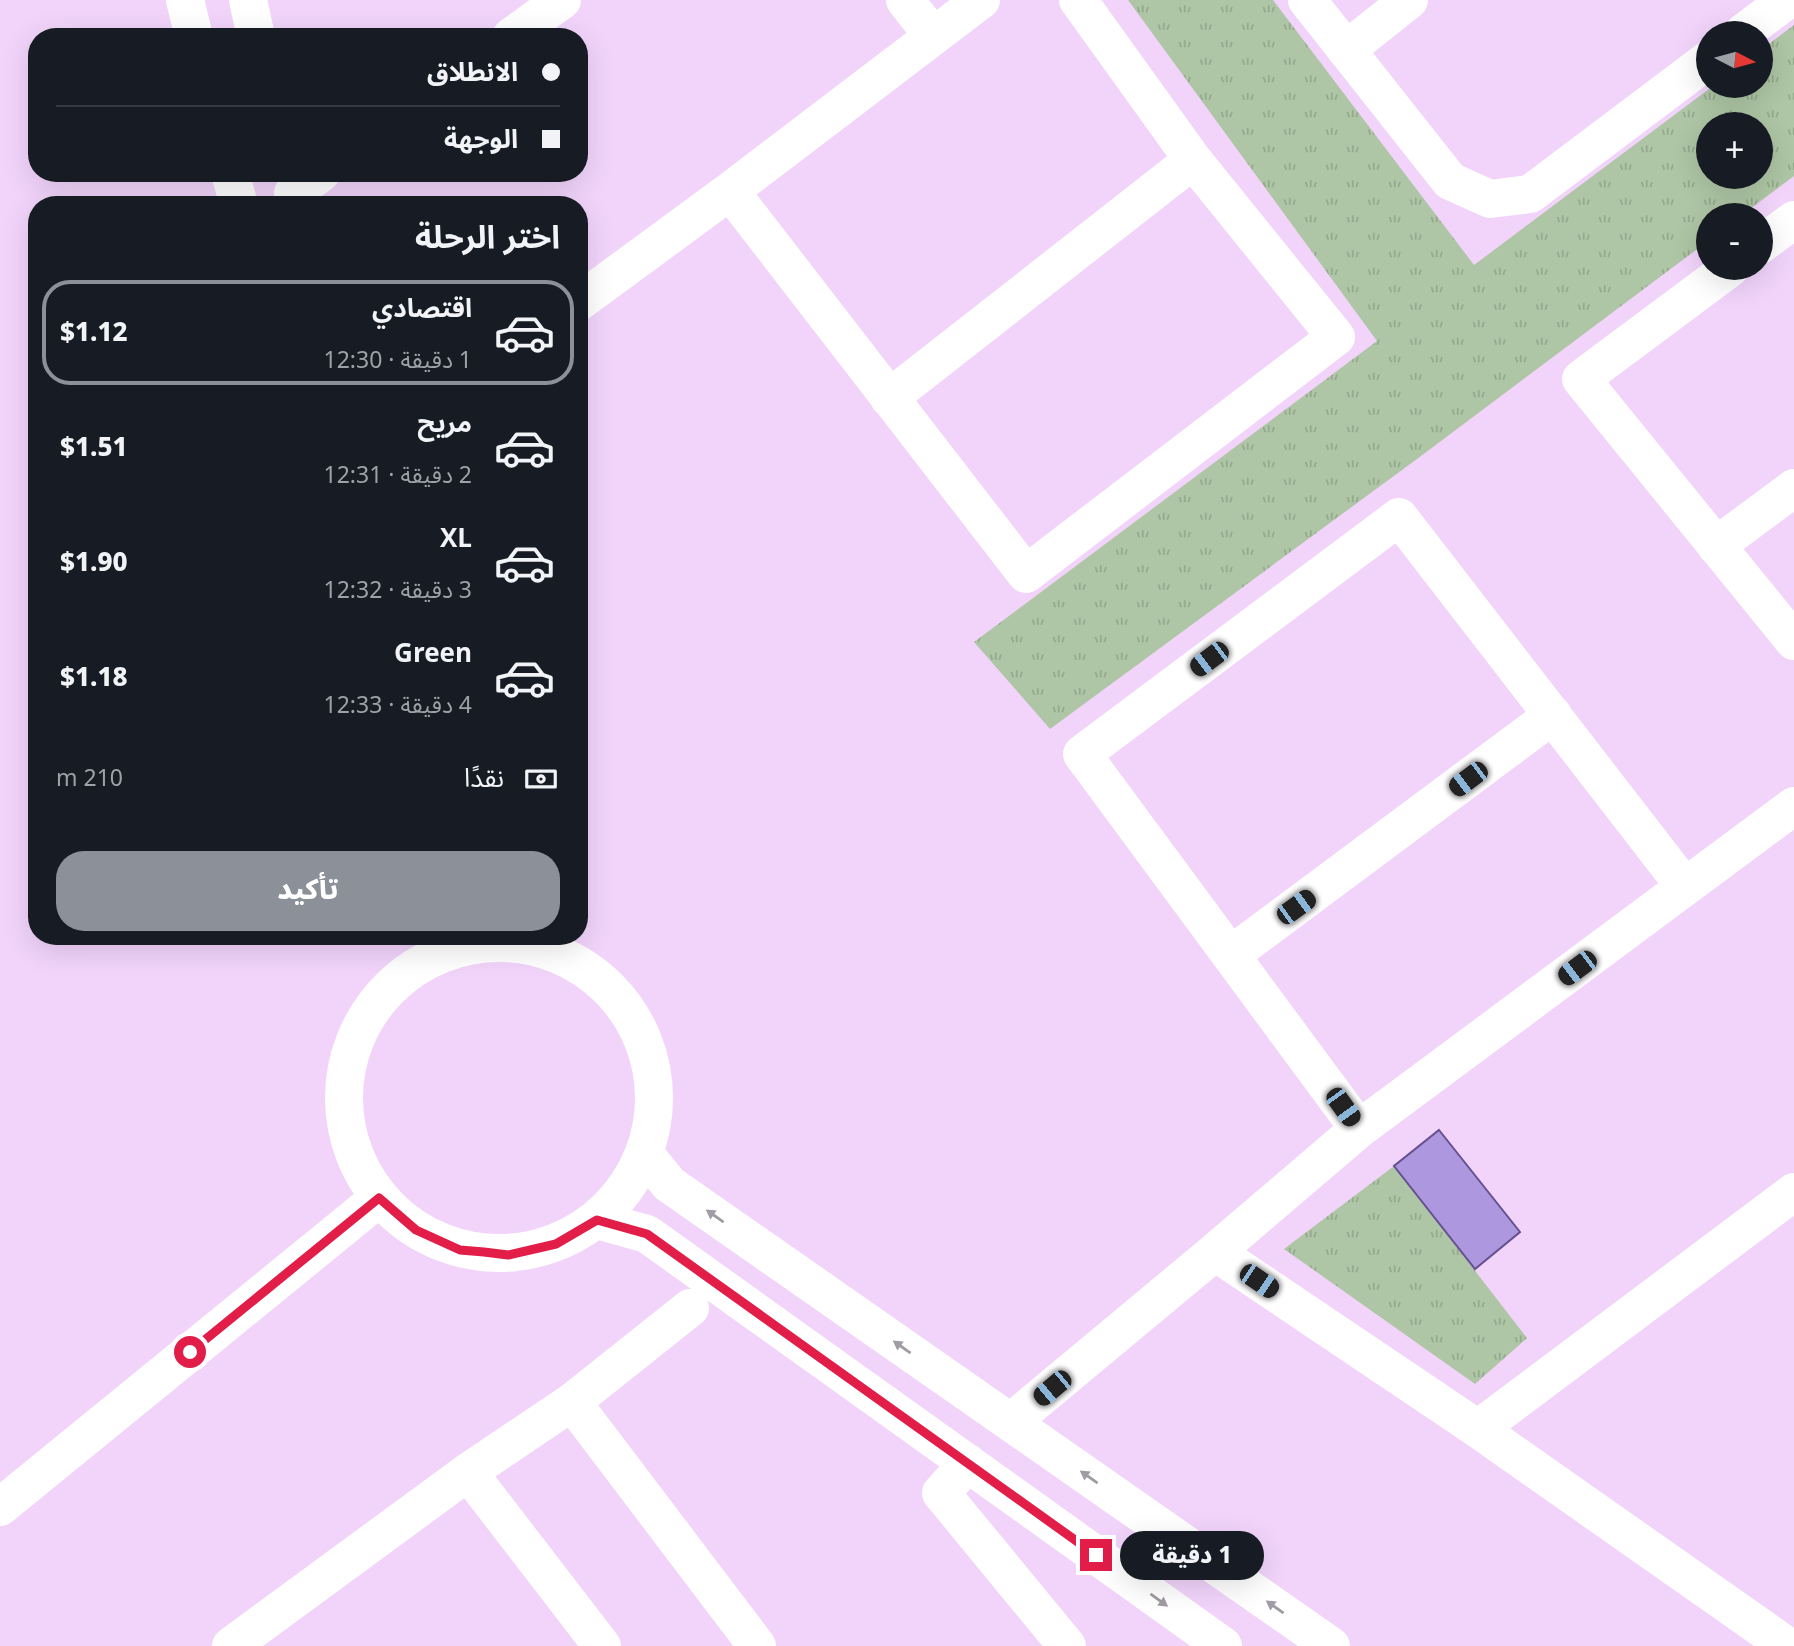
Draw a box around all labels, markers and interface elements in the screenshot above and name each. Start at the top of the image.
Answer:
north arrow [1696,21,1773,98]
map controls [1696,21,1773,280]
text: الانطلاق [427,45,518,100]
text: الوجهة [444,112,518,167]
button: + [1696,112,1773,189]
button: − [1696,203,1773,280]
text: اختر الرحلة [415,204,560,272]
text: اقتصادي [372,281,472,336]
icon: car [493,301,556,364]
text: $1.12 [60,305,127,360]
text: 1 دقيقة · 12:30 [324,336,472,385]
text: مريح [417,396,472,451]
icon: car [493,416,556,479]
text: $1.51 [60,420,127,475]
text: 2 دقيقة · 12:31 [324,451,472,500]
text: XL [440,511,472,566]
icon: car [493,531,556,594]
text: $1.90 [60,535,127,590]
text: 3 دقيقة · 12:32 [324,566,472,615]
text: Green [394,626,472,681]
car [1186,638,1233,680]
icon: car [493,646,556,709]
text: $1.18 [60,650,127,705]
text: 4 دقيقة · 12:33 [324,681,472,730]
text: نقدًا [464,751,504,806]
text: 210 m [56,754,123,803]
car [1445,758,1492,800]
icon: cash [522,760,560,798]
button: تأكيد [56,851,560,931]
car [1273,886,1320,928]
car [1554,947,1601,989]
car [1323,1084,1364,1130]
one-way arrow [706,1210,725,1223]
car [1236,1261,1283,1301]
route start [174,1336,206,1368]
one-way arrow [893,1340,911,1354]
car [1030,1366,1075,1410]
one-way arrow [1080,1470,1098,1484]
callout: 1 دقيقة [1120,1530,1264,1580]
text: 1 دقيقة [1152,1531,1232,1580]
route end [1080,1539,1112,1571]
one-way arrow [1150,1593,1168,1607]
one-way arrow [1266,1600,1284,1614]

